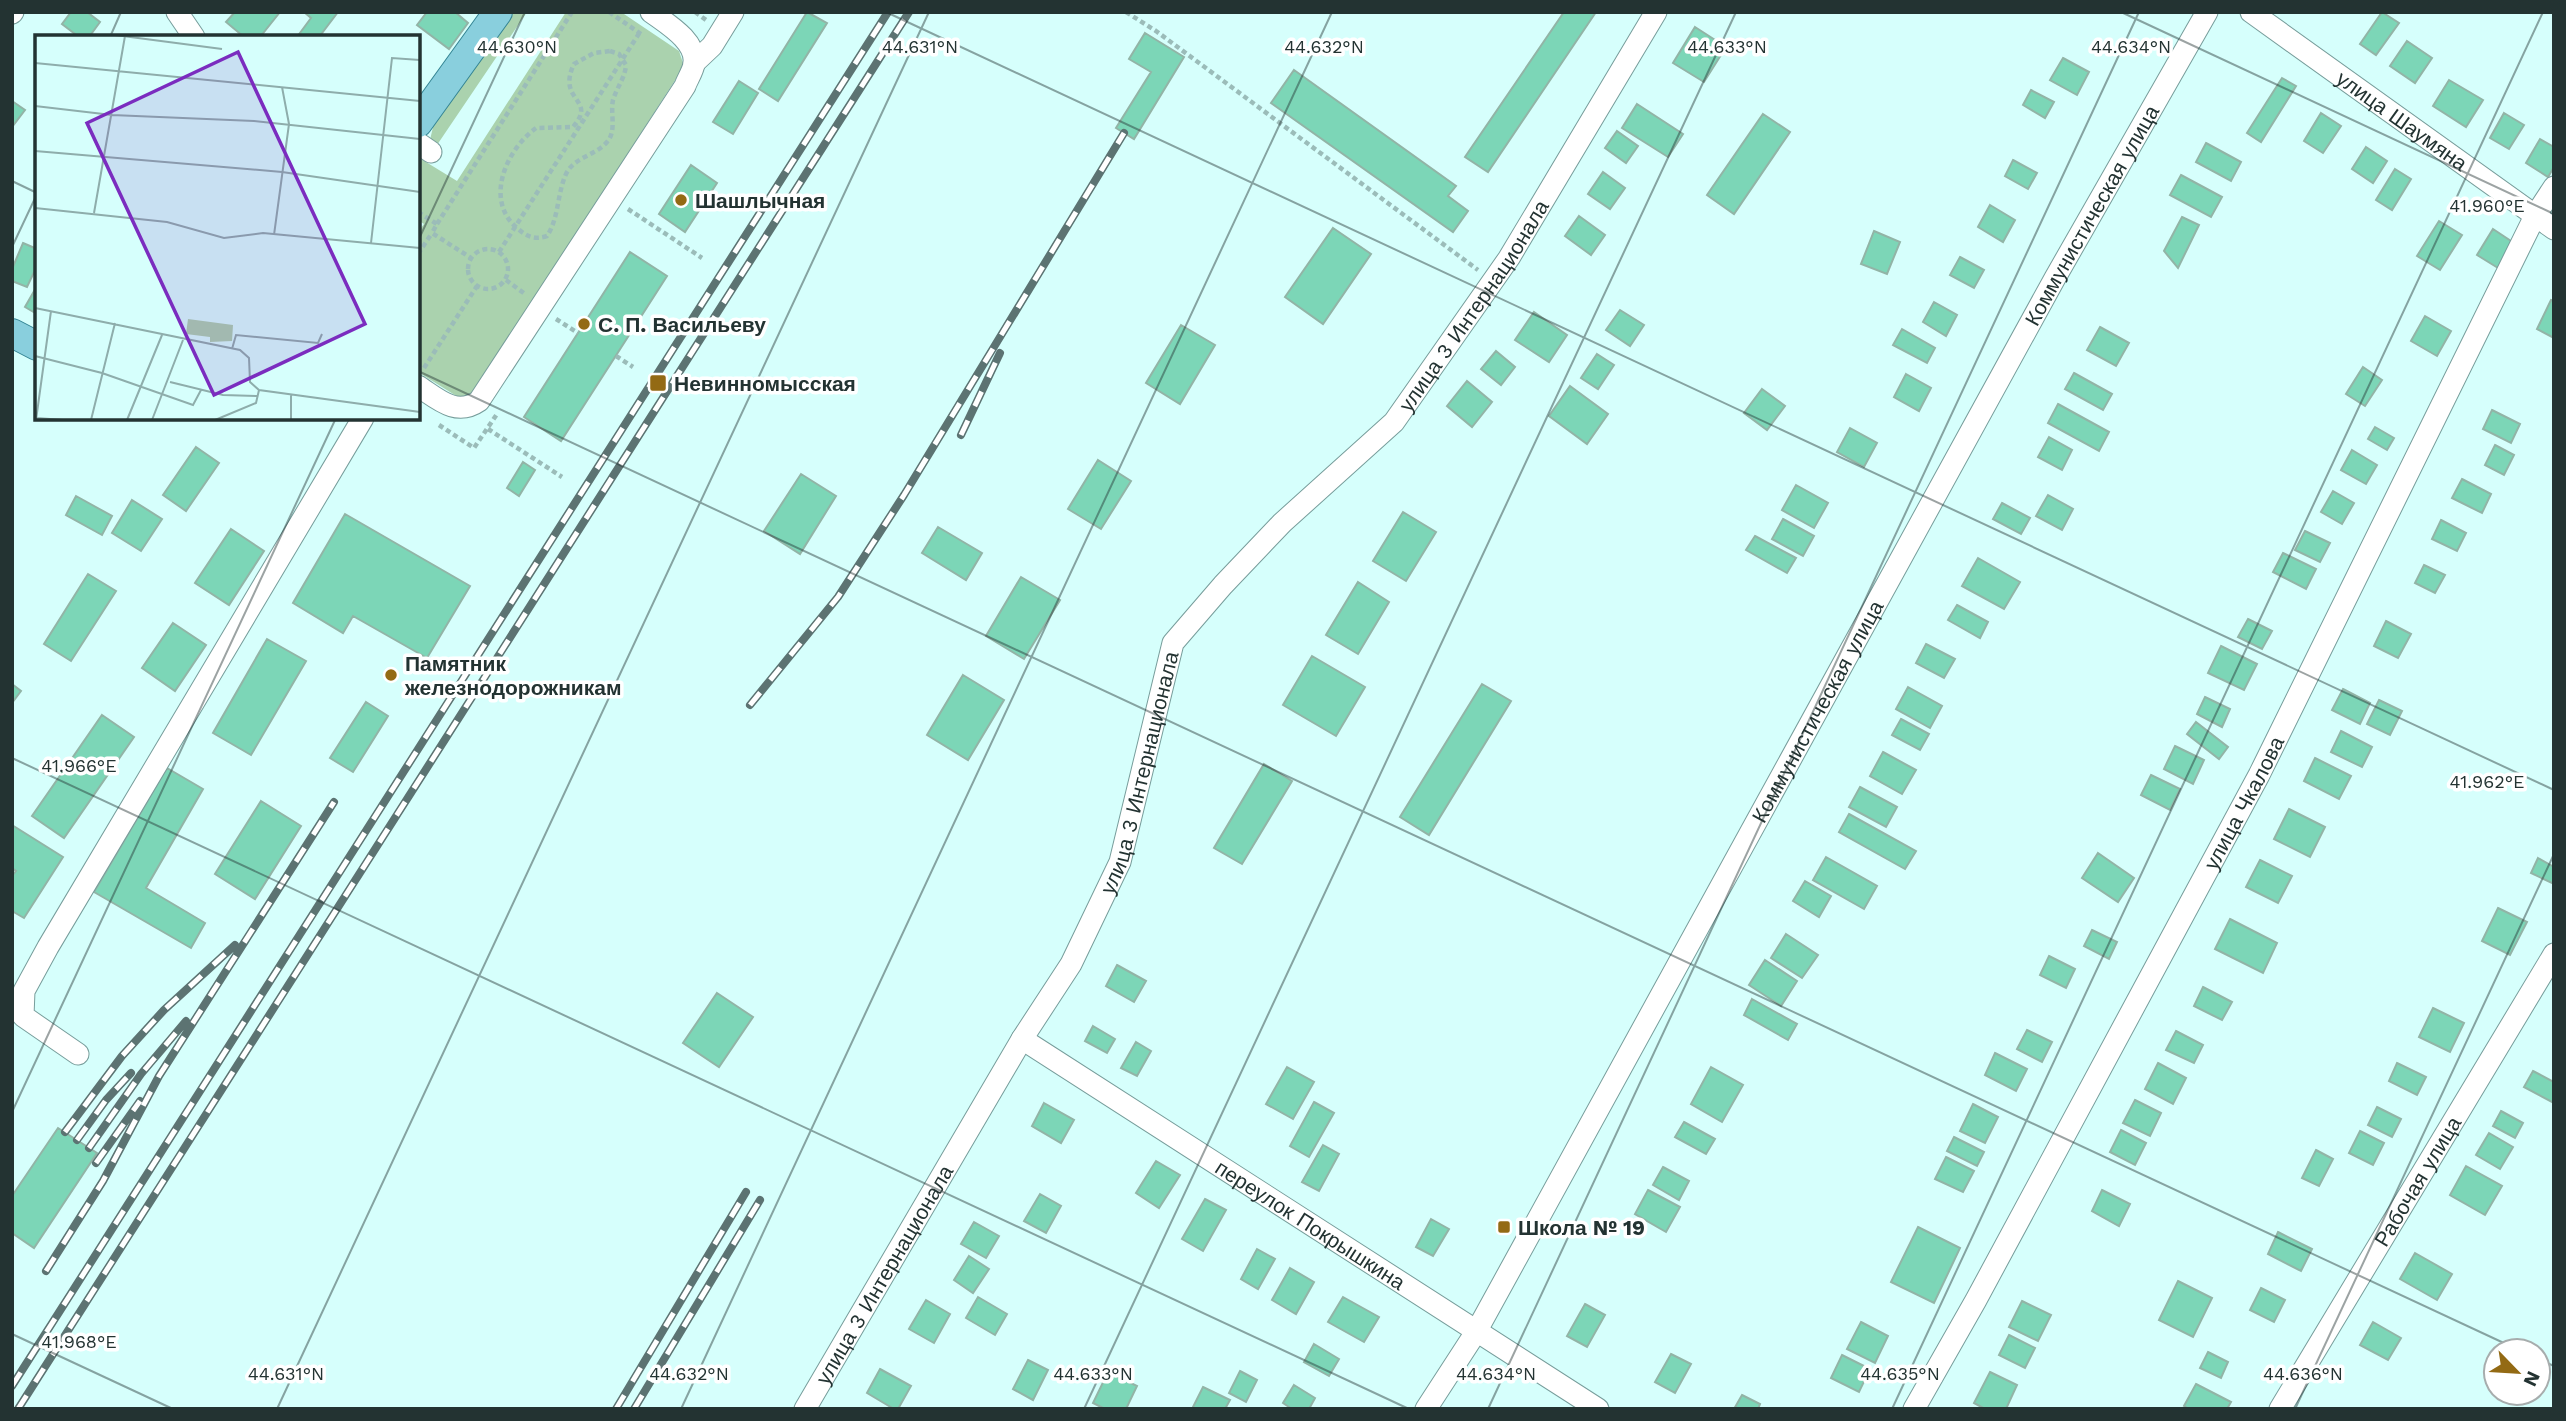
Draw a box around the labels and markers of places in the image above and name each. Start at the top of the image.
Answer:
place label: Шашлычная [695,188,825,213]
marker: Шашлычная [673,192,689,208]
place label: С. П. Васильеву [598,312,766,337]
marker: С. П. Васильеву [576,316,592,332]
place label: Невинномысская [674,371,856,396]
marker: Невинномысская [648,373,668,393]
place label: Памятник железнодорожникам [404,651,621,700]
marker: Памятник железнодорожникам [383,667,399,683]
place label: Школа № 19 [1518,1215,1645,1240]
marker: Школа № 19 [1496,1219,1512,1235]

